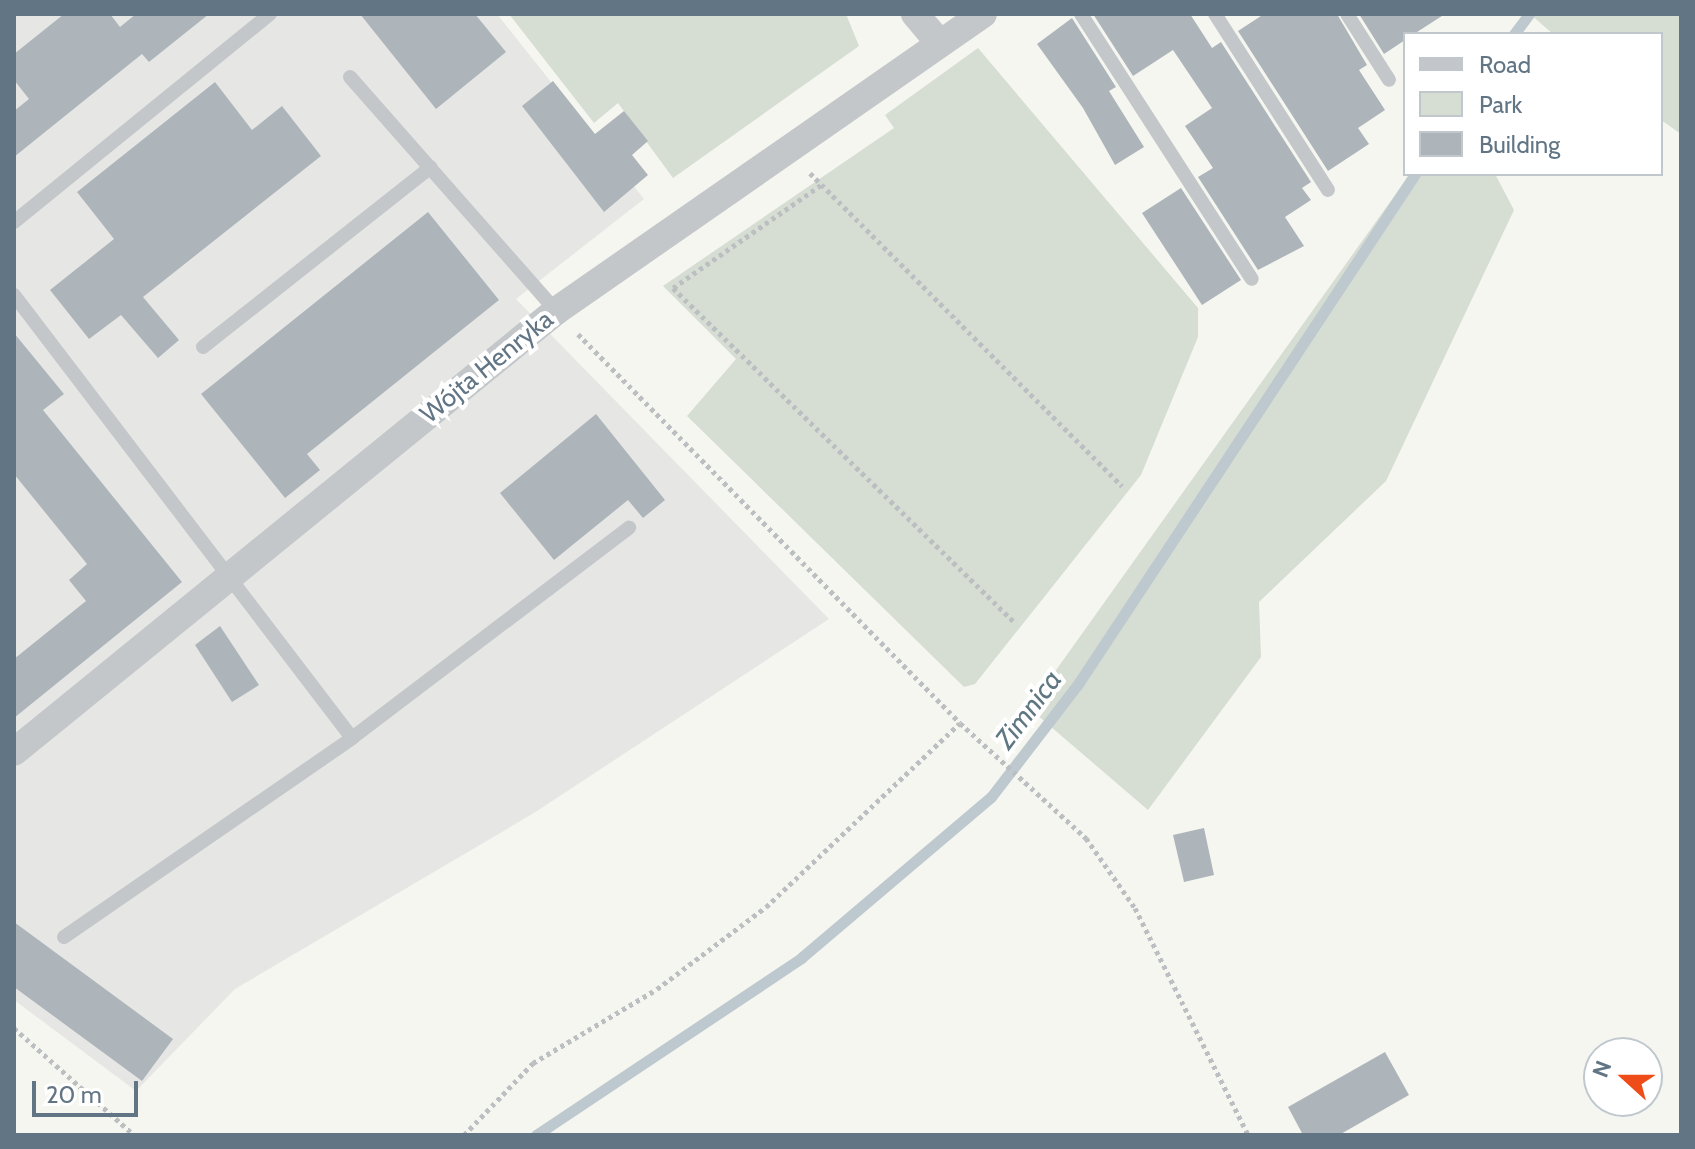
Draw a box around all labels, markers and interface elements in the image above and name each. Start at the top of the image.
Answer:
legend [1403,32,1663,176]
text: Road [1479,50,1531,79]
text: Park [1479,90,1522,119]
text: Building [1479,130,1560,159]
street label: Wójta Henryka [414,304,560,430]
water label: Zimnica [988,663,1068,755]
north arrow [1583,1037,1663,1117]
text: N [1587,1057,1617,1081]
scale bar [36,1065,142,1115]
text: 20 m [46,1080,102,1109]

